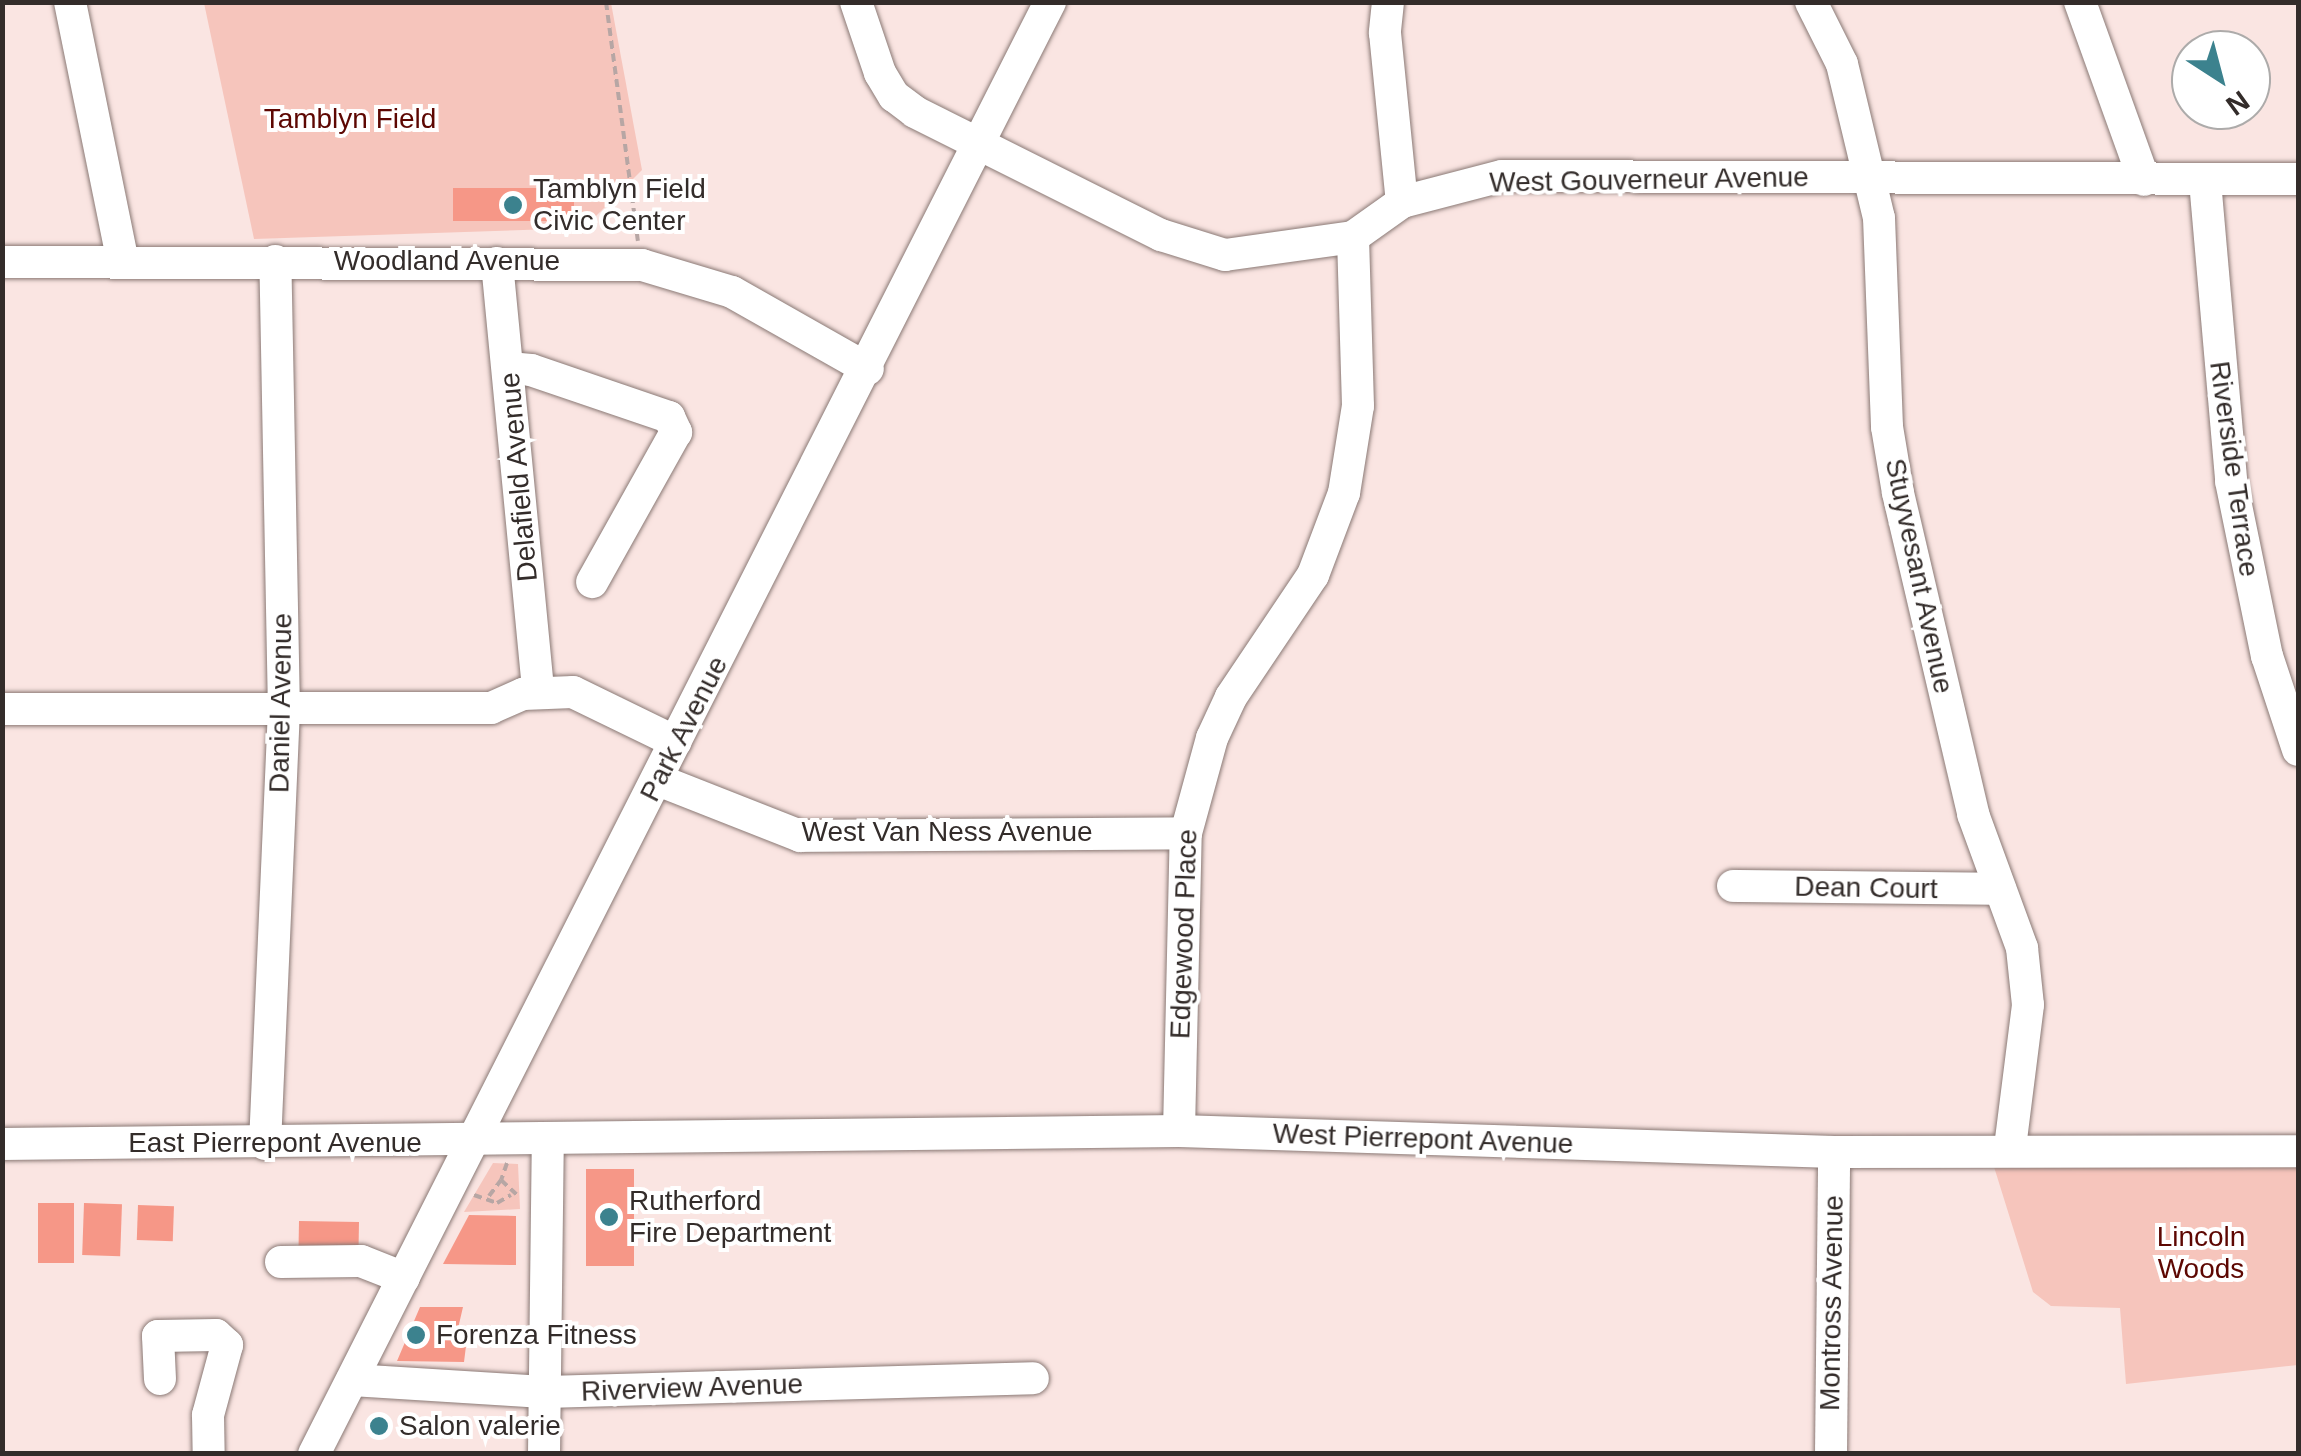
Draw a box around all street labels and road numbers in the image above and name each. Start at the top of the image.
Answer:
street label: West Gouverneur Avenue [1488,160,1810,200]
street label: Woodland Avenue [333,244,561,278]
street label: Riverside Terrace [2202,359,2266,579]
street label: Delafield Avenue [493,370,545,584]
street label: Stuyvesant Avenue [1878,455,1960,697]
street label: Daniel Avenue [263,612,299,794]
street label: Park Avenue [633,650,735,808]
street label: West Van Ness Avenue [801,815,1093,849]
street label: Edgewood Place [1164,828,1204,1040]
street label: Dean Court [1794,870,1938,906]
street label: West Pierrepont Avenue [1271,1117,1575,1161]
street label: East Pierrepont Avenue [127,1126,423,1160]
street label: Montross Avenue [1813,1194,1851,1412]
street label: Riverview Avenue [580,1367,804,1409]

